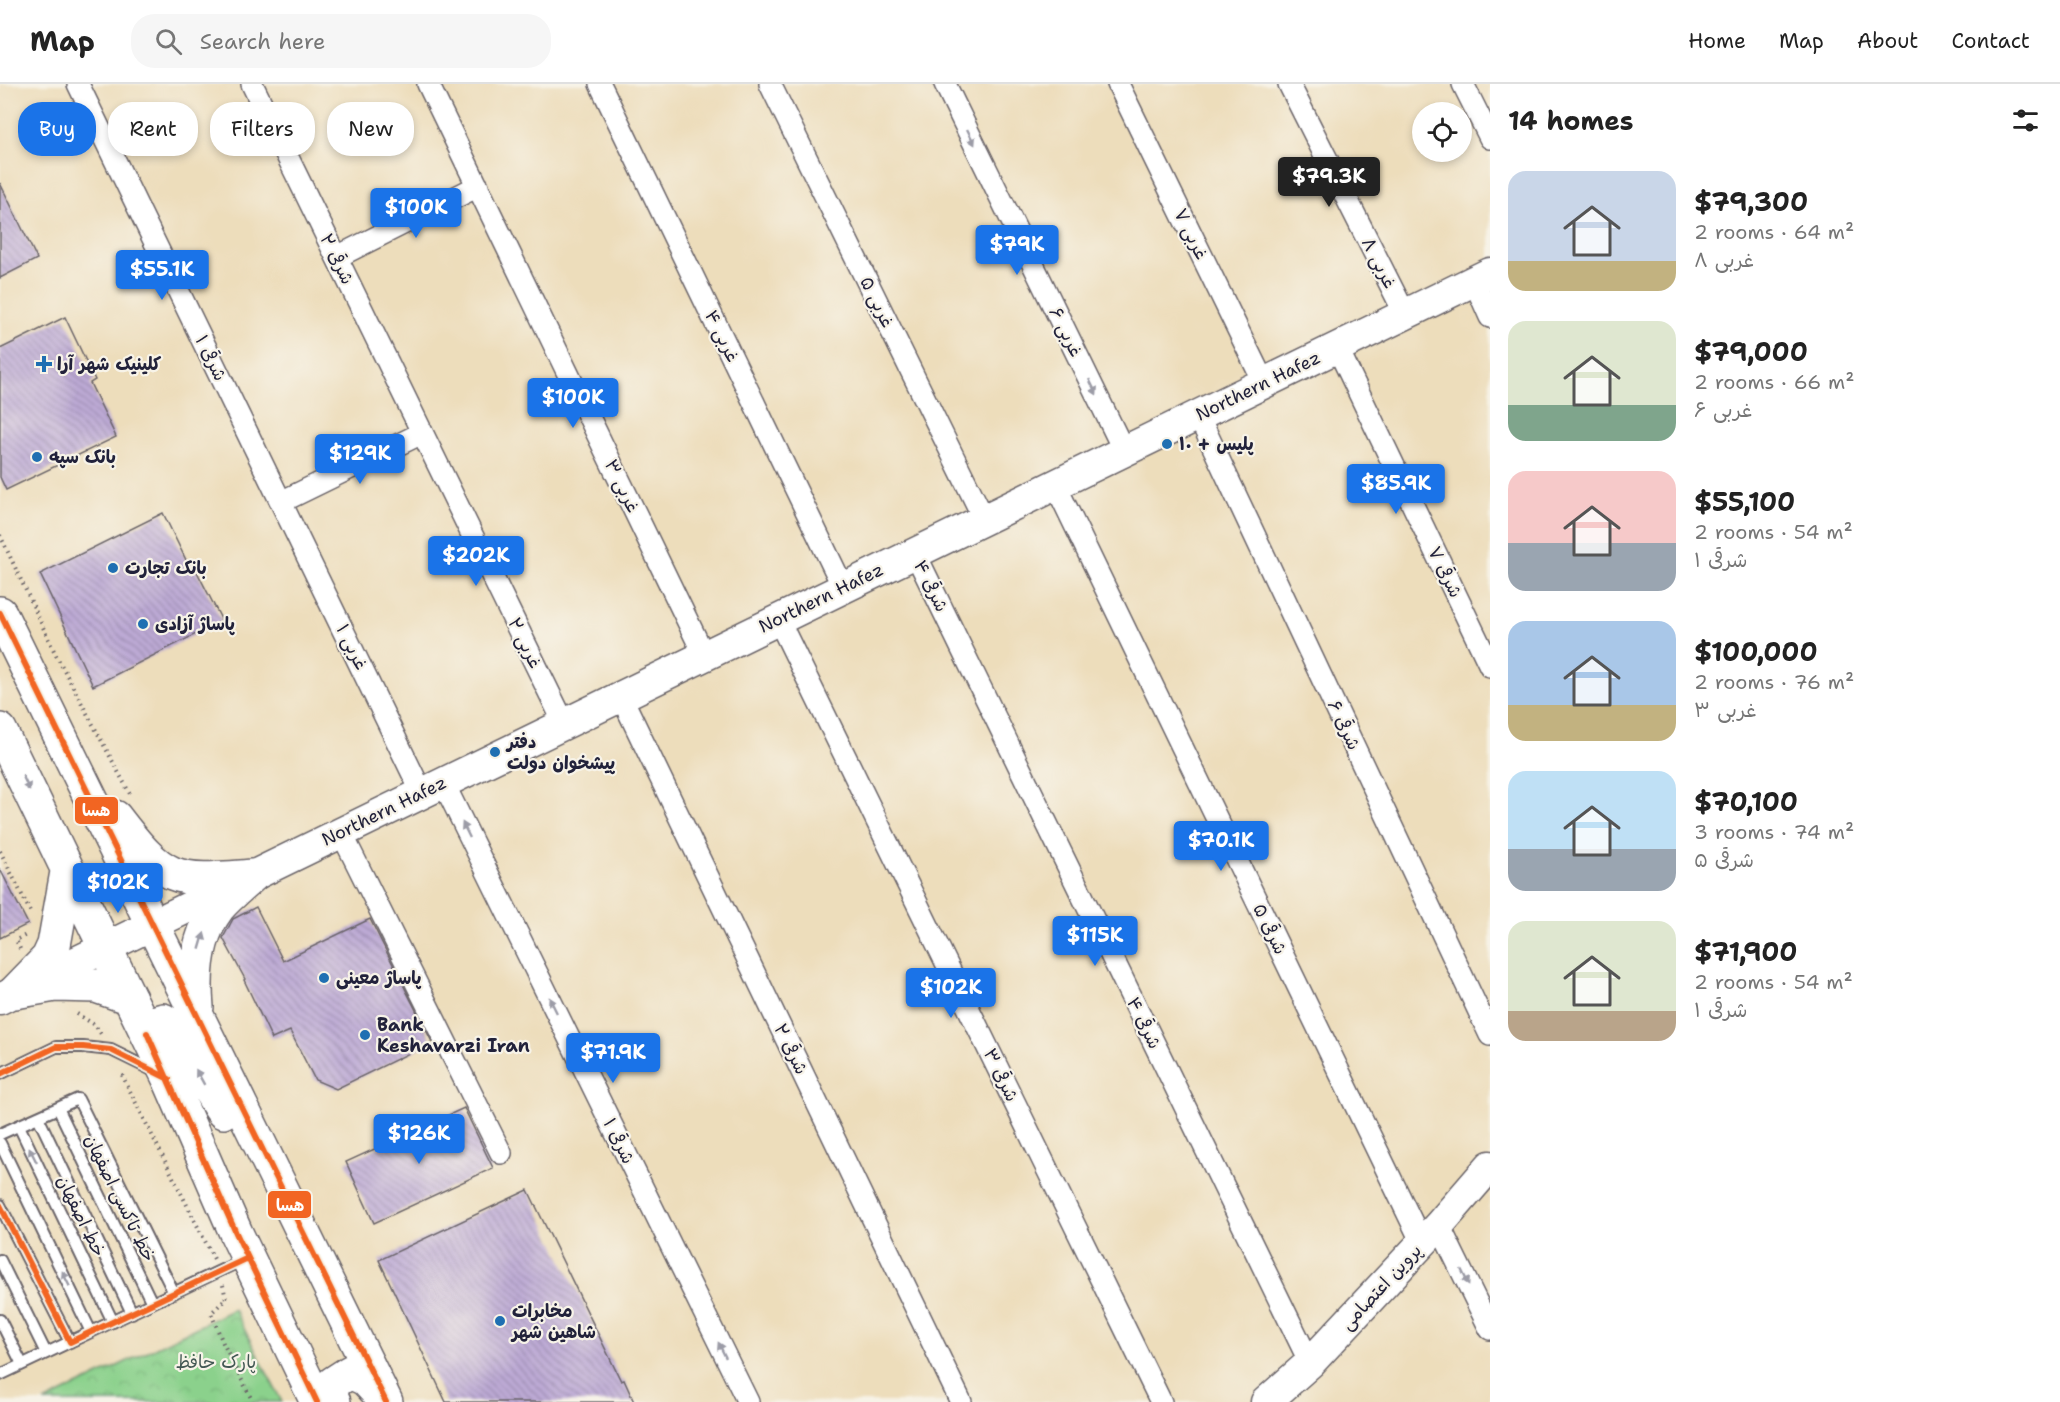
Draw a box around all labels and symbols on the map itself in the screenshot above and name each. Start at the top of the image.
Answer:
one-way arrow [966,128,975,145]
pin: $79.3K [1280,157,1378,208]
pin: $100K [374,188,458,239]
street label: ۷ غربی [1168,204,1214,264]
pin: $79K [981,225,1053,276]
street label: ۲ شرقی [314,230,360,288]
street label: ۸ غربی [1356,233,1402,293]
pin: $55.1K [113,250,211,301]
street label: ۵ غربی [854,272,900,332]
street label: ۶ غربی [1044,303,1088,361]
street label: ۴ غربی [699,306,745,366]
street label: ۱ شرقی [190,331,232,385]
street label: Northern Hafez [1192,345,1324,427]
place label: کلینیک شهر آرا [57,352,161,376]
marker: کلینیک شهر آرا [35,355,53,373]
pin: $100K [531,378,615,429]
one-way arrow [1088,379,1098,396]
place label: پلیس + ۱۰ [1179,432,1254,456]
pin: $129K [318,434,402,485]
marker: پلیس + ۱۰ [1160,437,1174,451]
place label: بانک سپه [49,445,116,469]
marker: بانک سپه [30,450,44,464]
street label: ۳ غربی [599,455,645,517]
pin: $85.9K [1347,464,1445,515]
pin: $202K [434,536,518,587]
street label: ۷ شرقی [1422,542,1468,602]
place label: بانک تجارت [125,556,207,580]
street label: ۴ شرقی [908,556,954,616]
street label: Northern Hafez [755,557,887,639]
marker: بانک تجارت [106,561,120,575]
place label: پاساژ آزادی [155,612,236,636]
street label: ۲ غربی [502,614,548,672]
marker: پاساژ آزادی [136,617,150,631]
street label: ۱ غربی [331,620,373,674]
street label: ۶ شرقی [1322,696,1366,754]
place label: دفتر پیشخوان دولت [505,730,616,775]
marker: دفتر پیشخوان دولت [488,745,502,759]
street label: Northern Hafez [318,770,450,852]
one-way arrow [21,775,30,792]
line badge: هسا [74,796,119,825]
text: هسا [82,800,110,821]
pin: $70.1K [1172,821,1270,872]
one-way arrow [462,822,471,839]
pin: $102K [76,863,160,914]
street label: ۵ شرقی [1247,899,1293,959]
pin: $115K [1053,916,1137,967]
one-way arrow [198,932,208,950]
place label: پاساژ معینی [336,966,422,990]
pin: $102K [909,968,993,1019]
marker: پاساژ معینی [317,971,331,985]
street label: ۴ شرقی [1121,993,1167,1053]
one-way arrow [548,996,558,1014]
place label: Bank Keshavarzi Iran [377,1013,530,1058]
street label: ۲ شرقی [768,1020,814,1078]
marker: Bank Keshavarzi Iran [358,1028,372,1042]
pin: $71.9K [564,1033,662,1084]
street label: ۳ شرقی [978,1044,1024,1106]
one-way arrow [196,1068,206,1085]
pin: $126K [377,1114,461,1165]
street label: ۱ شرقی [598,1114,640,1168]
street label: خط تاکسی اصفهان [79,1130,161,1266]
one-way arrow [29,1147,38,1164]
street label: خط اصفهان [51,1171,111,1261]
line badge: هسا [267,1190,312,1219]
text: هسا [276,1195,304,1216]
street label: پروین اعتصامی [1335,1239,1427,1335]
one-way arrow [1460,1269,1469,1286]
one-way arrow [61,1270,71,1288]
place label: مخابرات شاهین شهر [510,1299,596,1344]
marker: مخابرات شاهین شهر [493,1314,507,1328]
one-way arrow [718,1341,727,1358]
park label: پارک حافظ [176,1350,256,1374]

